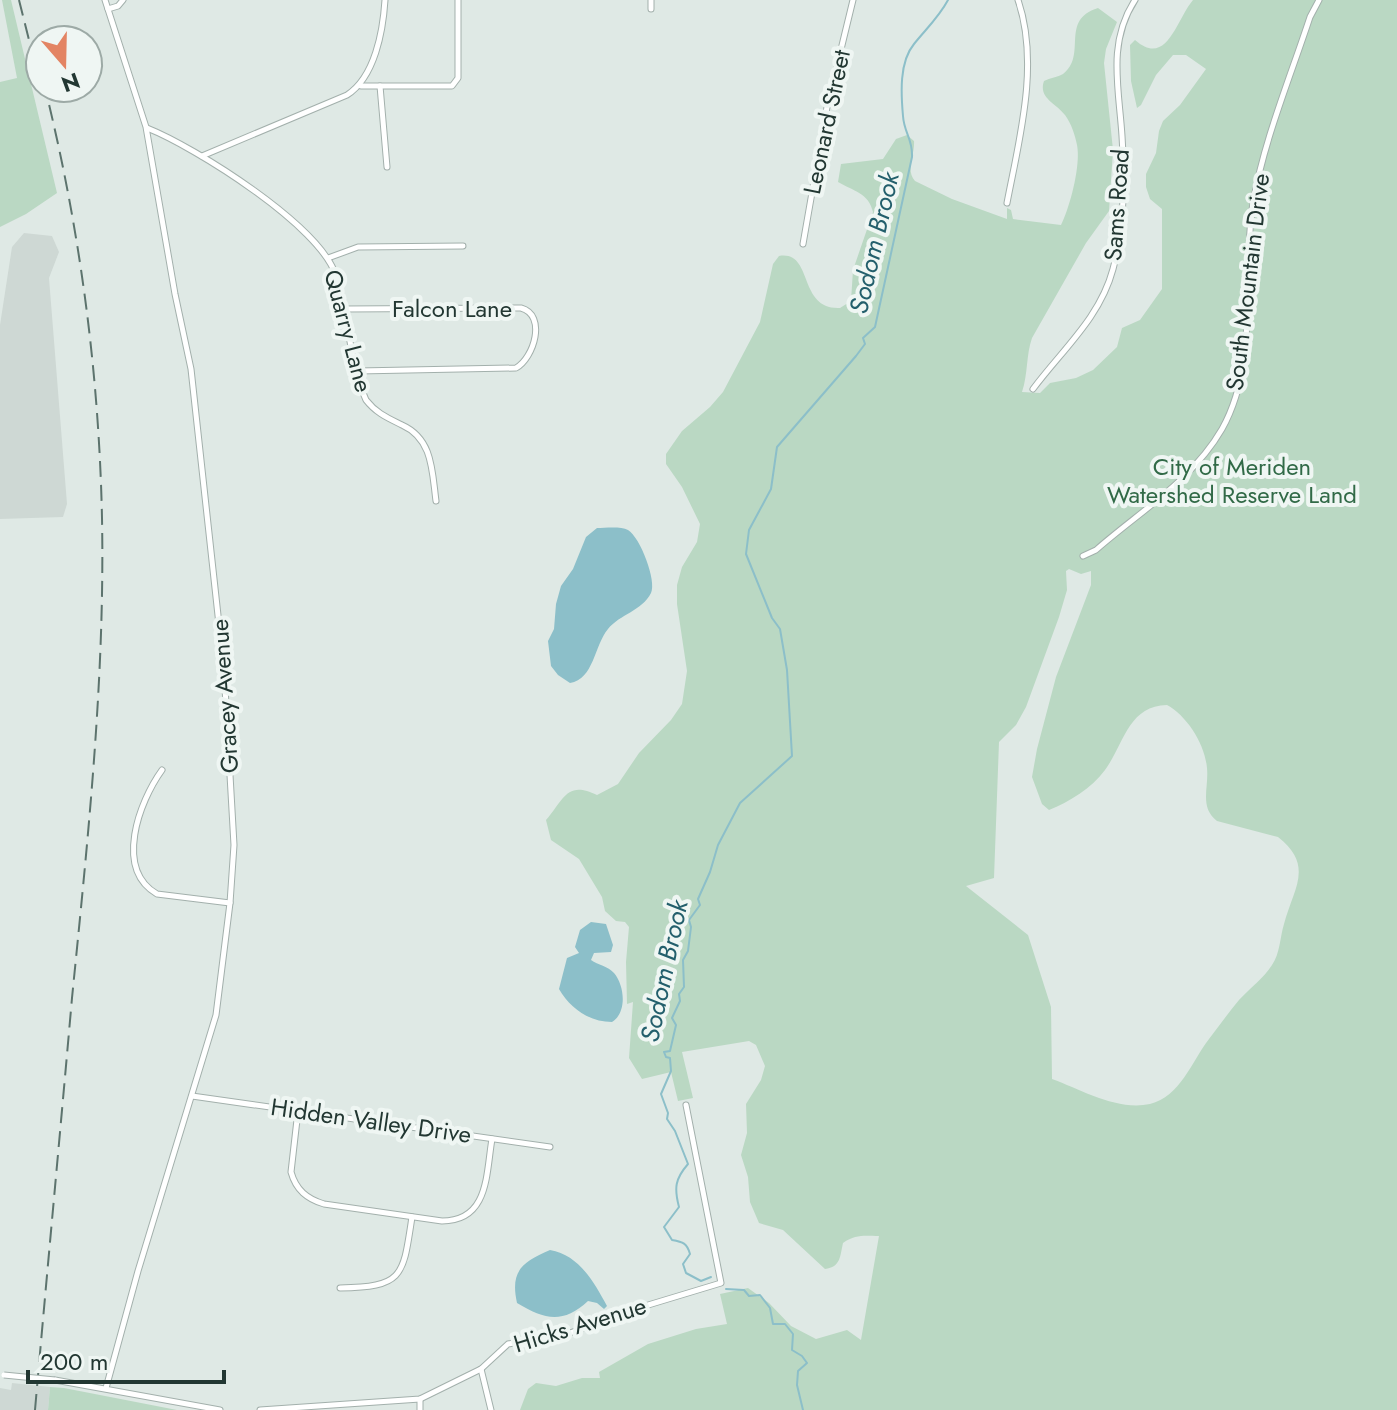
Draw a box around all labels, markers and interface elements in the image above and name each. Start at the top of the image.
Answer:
north arrow [24,24,104,104]
street label: Leonard Street [794,46,859,197]
text: N [57,65,85,101]
street label: Sams Road [1095,148,1138,262]
water label: Sodom Brook [839,167,909,318]
street label: South Mountain Drive [1217,171,1278,393]
street label: Quarry Lane [315,266,382,396]
street label: Falcon Lane [392,291,512,326]
park label: City of Meriden Watershed Reserve Land [1107,449,1357,512]
street label: Gracey Avenue [202,618,247,774]
water label: Sodom Brook [630,895,698,1046]
street label: Hidden Valley Drive [269,1089,474,1152]
street label: Hicks Avenue [509,1288,651,1361]
scale bar [28,1334,224,1384]
text: 200 m [40,1344,108,1379]

